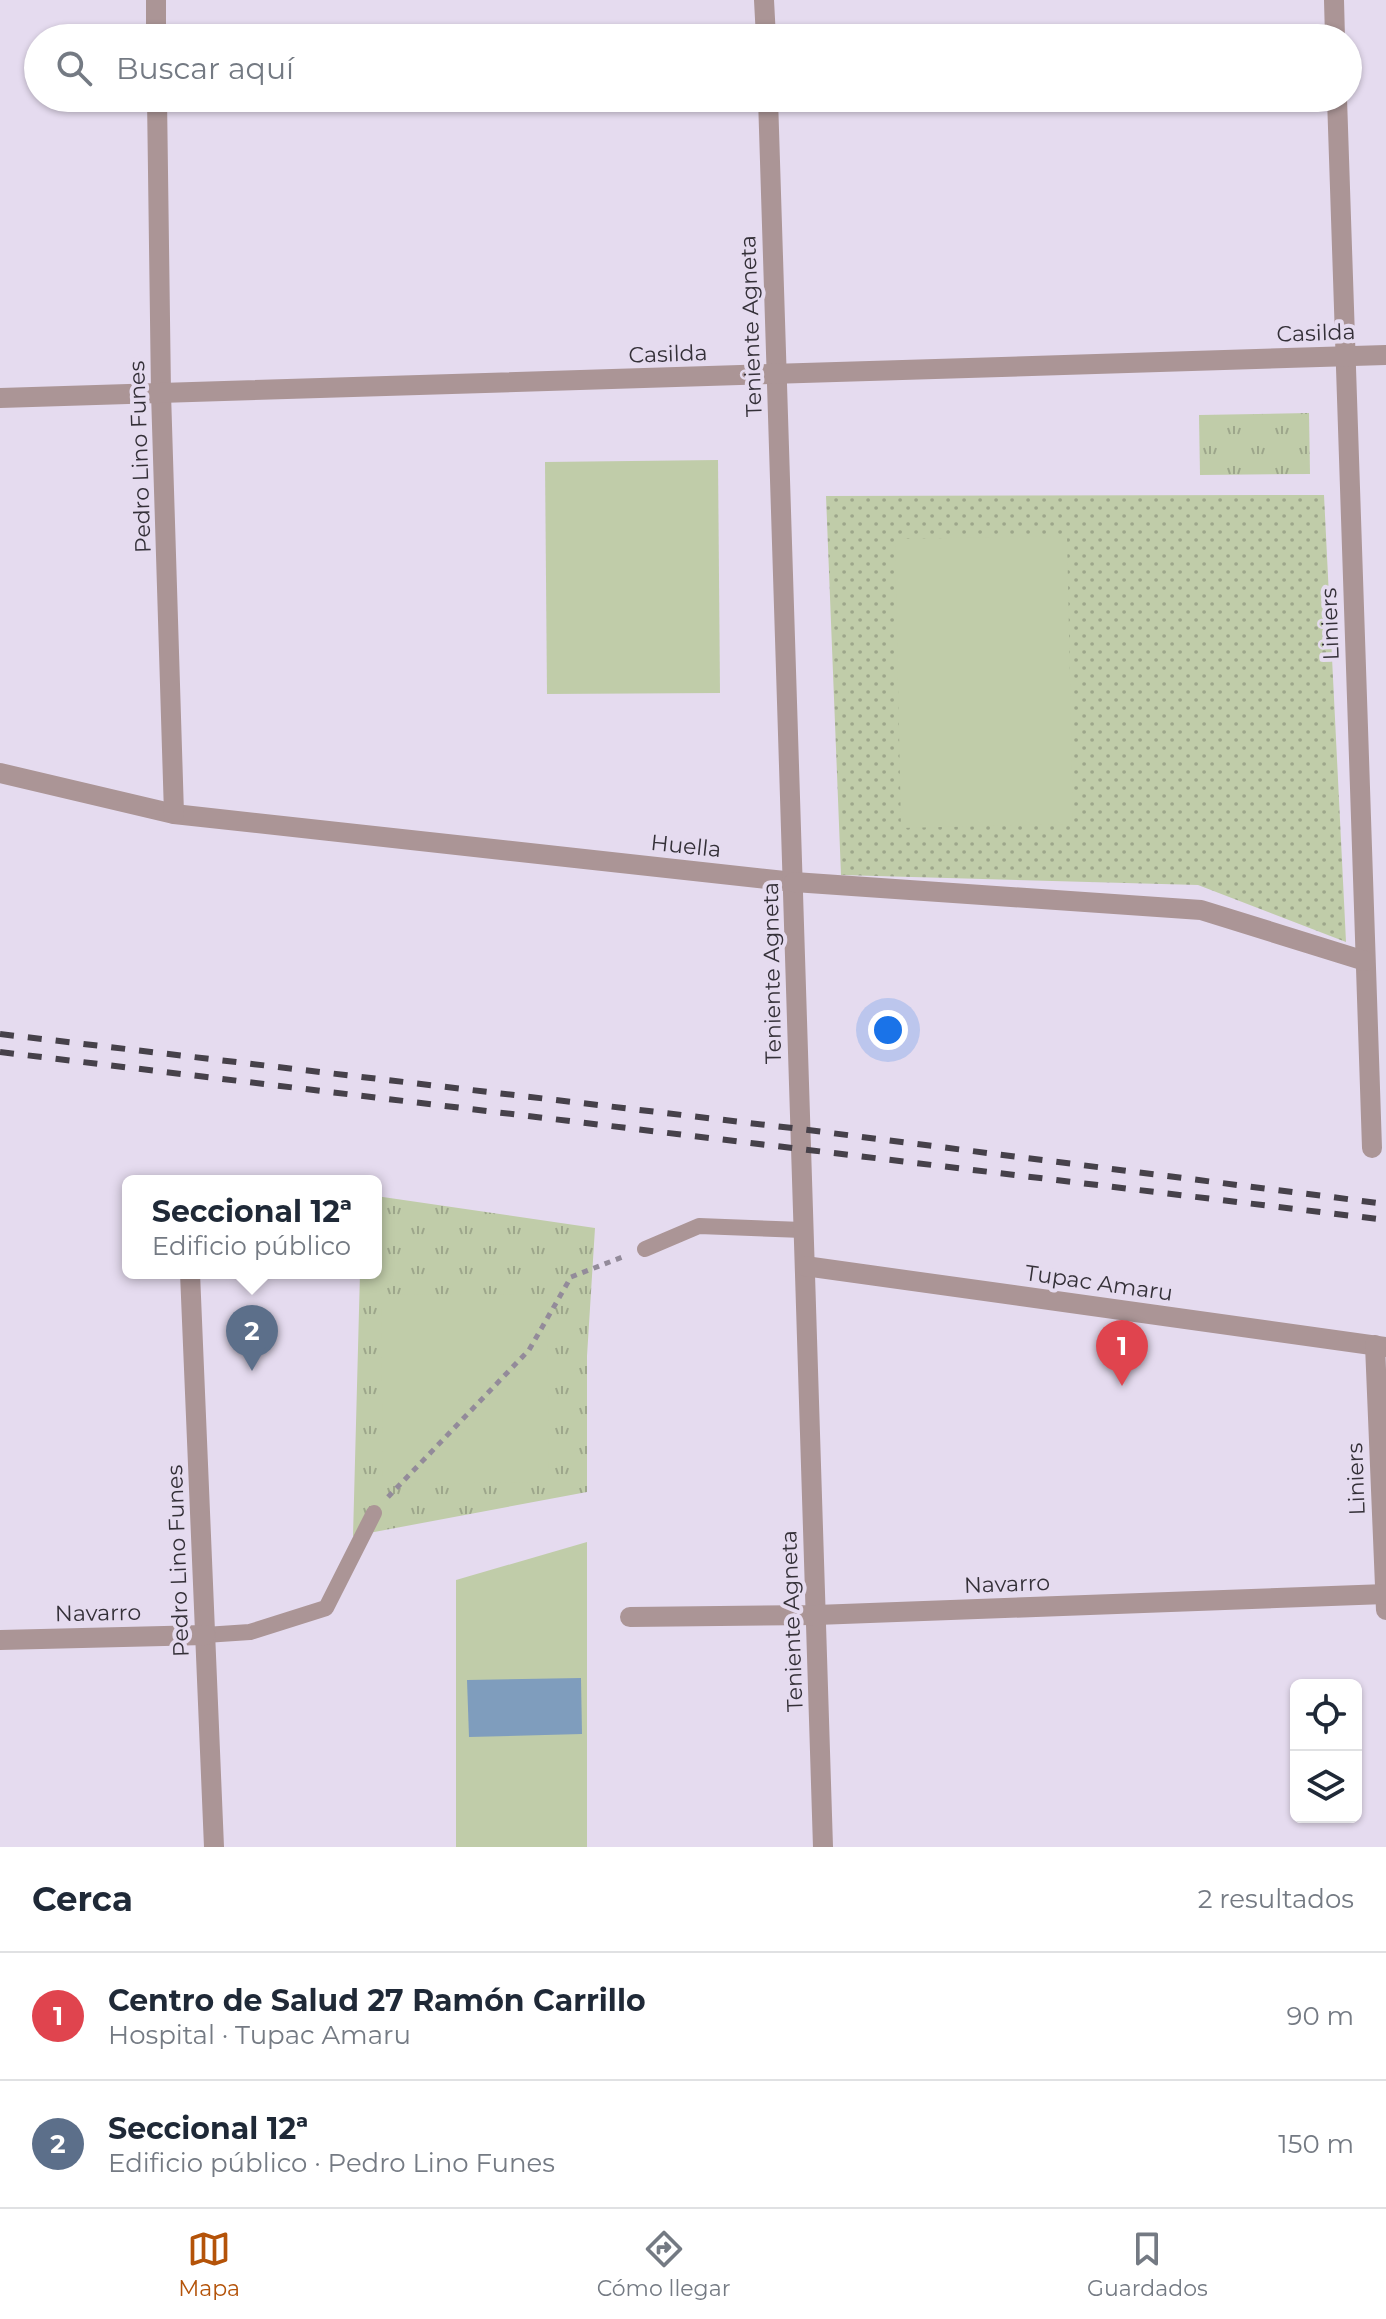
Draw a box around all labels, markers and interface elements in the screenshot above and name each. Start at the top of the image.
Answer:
search box [24,24,1362,112]
icon: search [52,46,96,90]
text: Buscar aquí [116,50,294,87]
street label: Teniente Agneta [734,235,768,417]
street label: Casilda [1276,318,1356,348]
street label: Casilda [628,339,708,369]
street label: Pedro Lino Funes [123,360,157,554]
street label: Liniers [1315,587,1345,661]
street label: Huella [649,829,723,863]
street label: Teniente Agneta [757,882,787,1064]
your location [868,1010,908,1050]
popup [122,1175,382,1279]
text: Seccional 12ª [152,1193,352,1230]
text: Edificio público [152,1230,351,1262]
street label: Tupac Amaru [1023,1259,1175,1307]
pin: 2 [226,1305,278,1371]
pin: 1 [1096,1320,1148,1386]
street label: Liniers [1341,1442,1371,1516]
street label: Pedro Lino Funes [161,1464,195,1658]
street label: Teniente Agneta [775,1530,809,1712]
street label: Navarro [964,1569,1050,1599]
street label: Navarro [55,1599,141,1627]
map controls [1290,1679,1362,1823]
button: locate [1290,1679,1362,1751]
button: layers [1290,1751,1362,1823]
text: Cerca [32,1878,133,1920]
text: 2 resultados [1198,1883,1354,1915]
text: Centro de Salud 27 Ramón Carrillo [108,1982,646,2019]
text: 1 [53,2000,63,2032]
text: 90 m [1287,2000,1354,2032]
text: Hospital · Tupac Amaru [108,2019,411,2051]
text: Seccional 12ª [108,2110,308,2147]
text: 2 [50,2128,66,2160]
text: 150 m [1278,2128,1354,2160]
text: Edificio público · Pedro Lino Funes [108,2147,555,2179]
tab: Mapa [178,2227,240,2302]
tab: Cómo llegar [597,2227,730,2302]
tab: Guardados [1087,2227,1208,2302]

